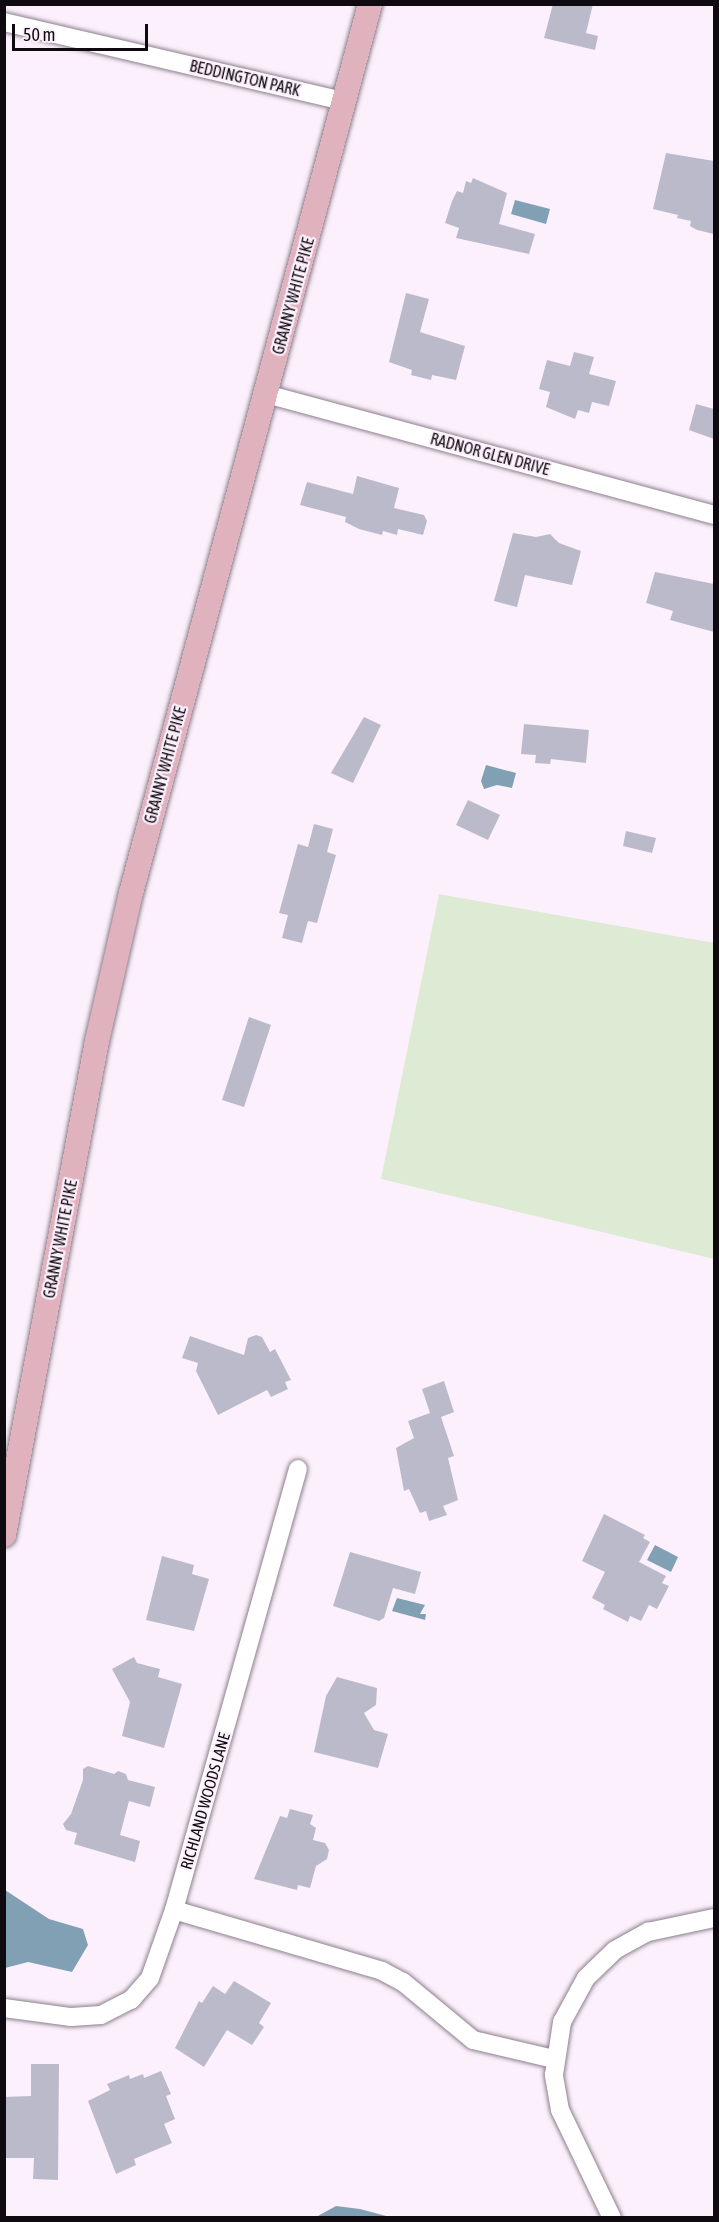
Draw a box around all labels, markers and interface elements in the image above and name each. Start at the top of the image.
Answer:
scale bar [15,12,152,50]
text: 50 m [23,24,55,45]
street label: BEDDINGTON PARK [188,56,302,100]
street label: GRANNY WHITE PIKE [268,236,318,356]
street label: RADNOR GLEN DRIVE [428,429,552,479]
street label: GRANNY WHITE PIKE [140,705,190,825]
street label: GRANNY WHITE PIKE [39,1178,81,1300]
street label: RICHLAND WOODS LANE [176,1730,234,1872]

